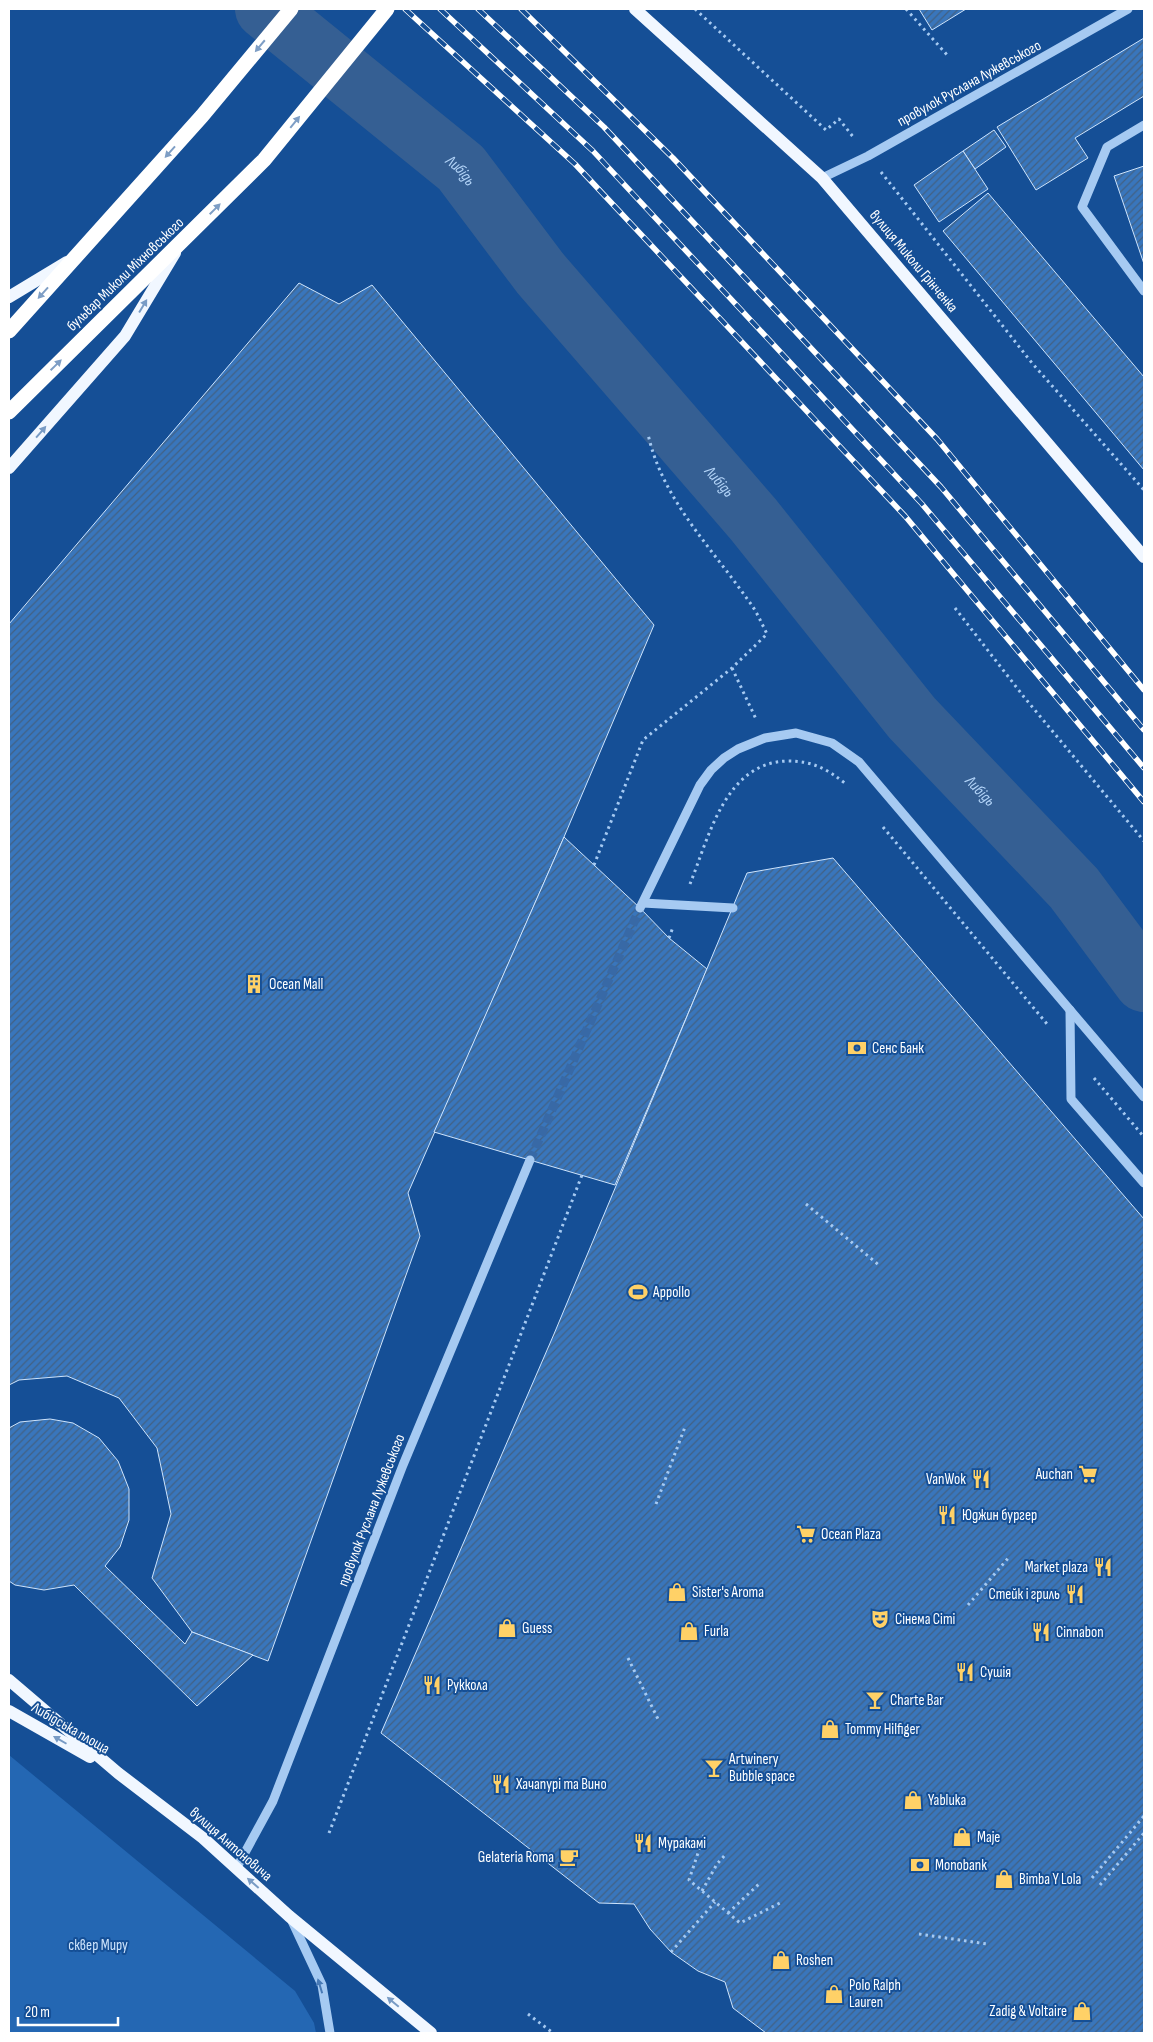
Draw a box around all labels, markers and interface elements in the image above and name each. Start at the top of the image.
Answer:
street label: провулок Руслана Лужевського [894,36,1045,131]
one-way arrow [255,40,266,53]
one-way arrow [289,116,300,129]
one-way arrow [165,146,176,158]
water label: Либідь [441,151,479,190]
one-way arrow [209,203,221,215]
street label: вулиця Миколи Грінченка [865,206,962,317]
street label: бульвар Миколи Міхновського [63,213,188,335]
one-way arrow [37,286,49,298]
one-way arrow [138,299,147,312]
one-way arrow [50,359,62,371]
one-way arrow [35,425,46,438]
water label: Либідь [700,462,738,502]
water label: Либідь [960,771,999,811]
building icon: Ocean Mall [243,973,265,995]
place label: Ocean Mall [269,975,323,994]
bank icon: Сенс Банк [846,1037,868,1059]
place label: Сенс Банк [872,1039,924,1058]
sports icon: Appollo [627,1281,649,1303]
place label: Appollo [652,1283,690,1302]
street label: провулок Руслана Лужевського [334,1431,409,1589]
supermarket icon: Auchan [1077,1463,1099,1485]
place label: Auchan [1035,1465,1073,1484]
restaurant icon: VanWok [970,1468,992,1490]
place label: VanWok [926,1470,966,1489]
restaurant icon: Юджин бургер [936,1504,958,1526]
place label: Юджин бургер [962,1506,1037,1525]
supermarket icon: Ocean Plaza [795,1523,817,1545]
place label: Ocean Plaza [821,1525,881,1544]
restaurant icon: Market plaza [1092,1556,1114,1578]
place label: Market plaza [1025,1558,1088,1577]
shop icon: Sister's Aroma [666,1581,688,1603]
place label: Sister's Aroma [692,1583,764,1602]
restaurant icon: Стейк і гриль [1064,1583,1086,1605]
place label: Стейк і гриль [988,1585,1060,1604]
theatre icon: Сінема Сіті [869,1608,891,1630]
place label: Сінема Сіті [895,1610,956,1629]
shop icon: Guess [496,1617,518,1639]
place label: Guess [522,1619,552,1638]
shop icon: Furla [678,1620,700,1642]
restaurant icon: Cinnabon [1030,1621,1052,1643]
place label: Furla [704,1622,729,1641]
place label: Cinnabon [1056,1623,1104,1642]
restaurant icon: Сушія [954,1661,976,1683]
place label: Сушія [980,1663,1011,1682]
restaurant icon: Руккола [421,1674,443,1696]
place label: Руккола [447,1676,488,1695]
bar icon: Charte Bar [864,1689,886,1711]
place label: Charte Bar [890,1691,944,1710]
street label: Либідська площа [28,1698,113,1758]
shop icon: Tommy Hilfiger [819,1718,841,1740]
place label: Tommy Hilfiger [845,1720,920,1739]
one-way arrow [53,1736,68,1744]
place label: Artwinery Bubble space [728,1750,795,1786]
bar icon: Artwinery Bubble space [703,1757,725,1779]
restaurant icon: Хачапурі та Вино [490,1773,512,1795]
place label: Хачапурі та Вино [515,1775,607,1794]
shop icon: Yabluka [902,1789,924,1811]
place label: Yabluka [928,1791,966,1810]
street label: вулиця Антоновича [185,1803,276,1886]
shop icon: Maje [951,1826,973,1848]
place label: Maje [977,1828,1000,1847]
restaurant icon: Муракамі [632,1832,654,1854]
place label: Муракамі [658,1834,706,1853]
cafe icon: Gelateria Roma [558,1846,580,1868]
place label: Gelateria Roma [478,1848,554,1867]
bank icon: Monobank [909,1854,931,1876]
place label: Monobank [935,1856,987,1875]
shop icon: Bimba Y Lola [993,1868,1015,1890]
place label: Bimba Y Lola [1019,1870,1082,1889]
one-way arrow [246,1878,259,1889]
park label: сквер Миру [68,1936,128,1955]
shop icon: Roshen [770,1949,792,1971]
place label: Roshen [796,1951,833,1970]
place label: Polo Ralph Lauren [849,1976,901,2012]
one-way arrow [316,1978,324,1993]
shop icon: Polo Ralph Lauren [823,1983,845,2005]
scale bar [18,1994,118,2026]
one-way arrow [388,1996,400,2008]
shop icon: Zadig & Voltaire [1071,2000,1093,2022]
place label: Zadig & Voltaire [989,2002,1067,2021]
text: 20 m [25,2003,50,2022]

